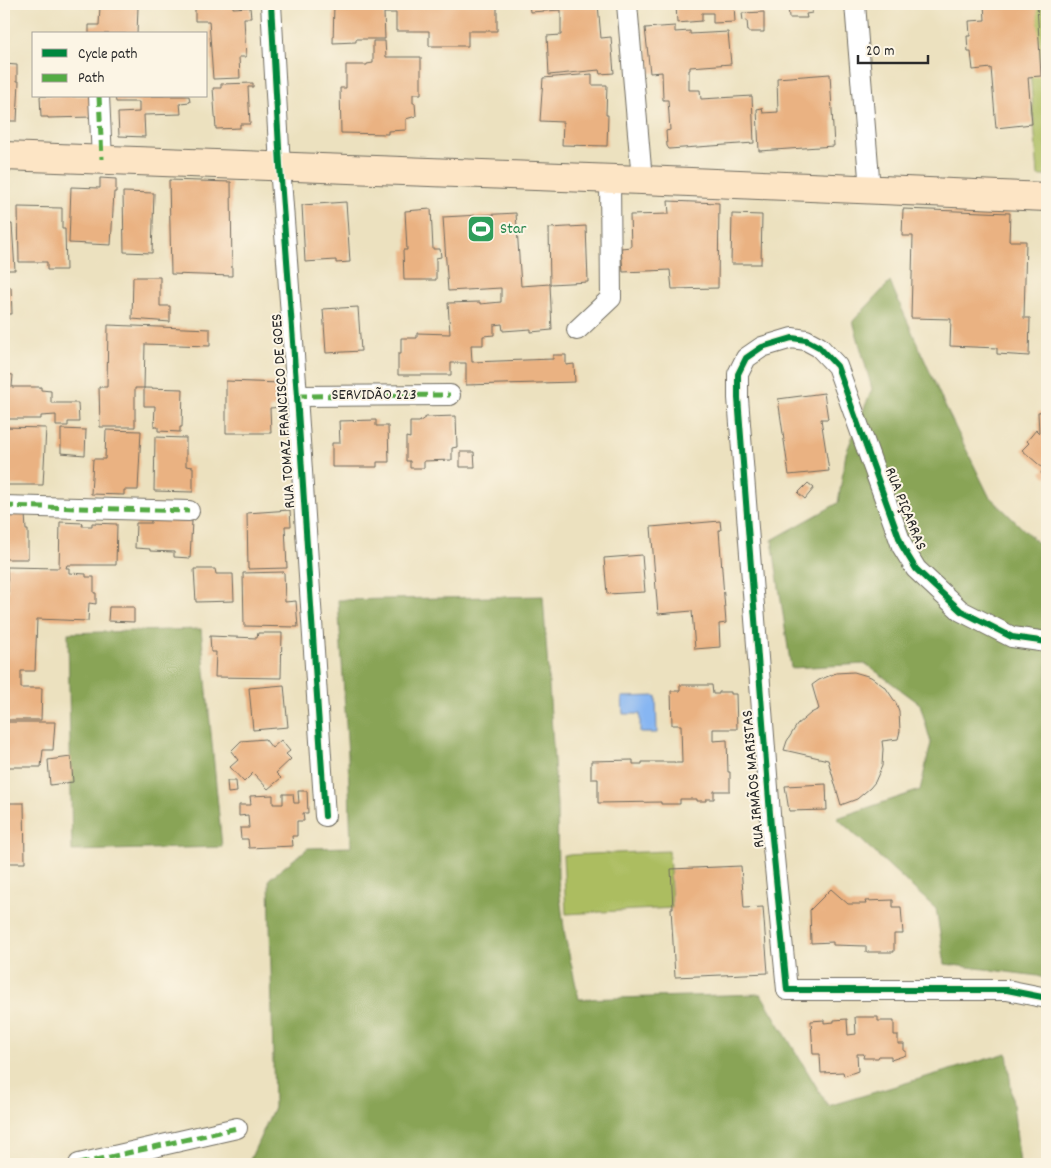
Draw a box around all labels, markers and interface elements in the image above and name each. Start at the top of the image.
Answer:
legend [32,32,208,98]
scale bar [858,32,928,64]
text: 20 m [866,41,894,63]
text: Cycle path [78,44,138,66]
text: Path [78,68,104,90]
sports icon: Star [466,214,496,244]
place label: Star [500,218,526,241]
street label: RUA TOMAZ FRANCISCO DE GOES [266,313,302,509]
street label: SERVIDÃO 223 [331,384,417,407]
street label: RUA PIÇARRAS [878,464,932,554]
street label: RUA IRMÃOS MARISTAS [737,709,771,849]

